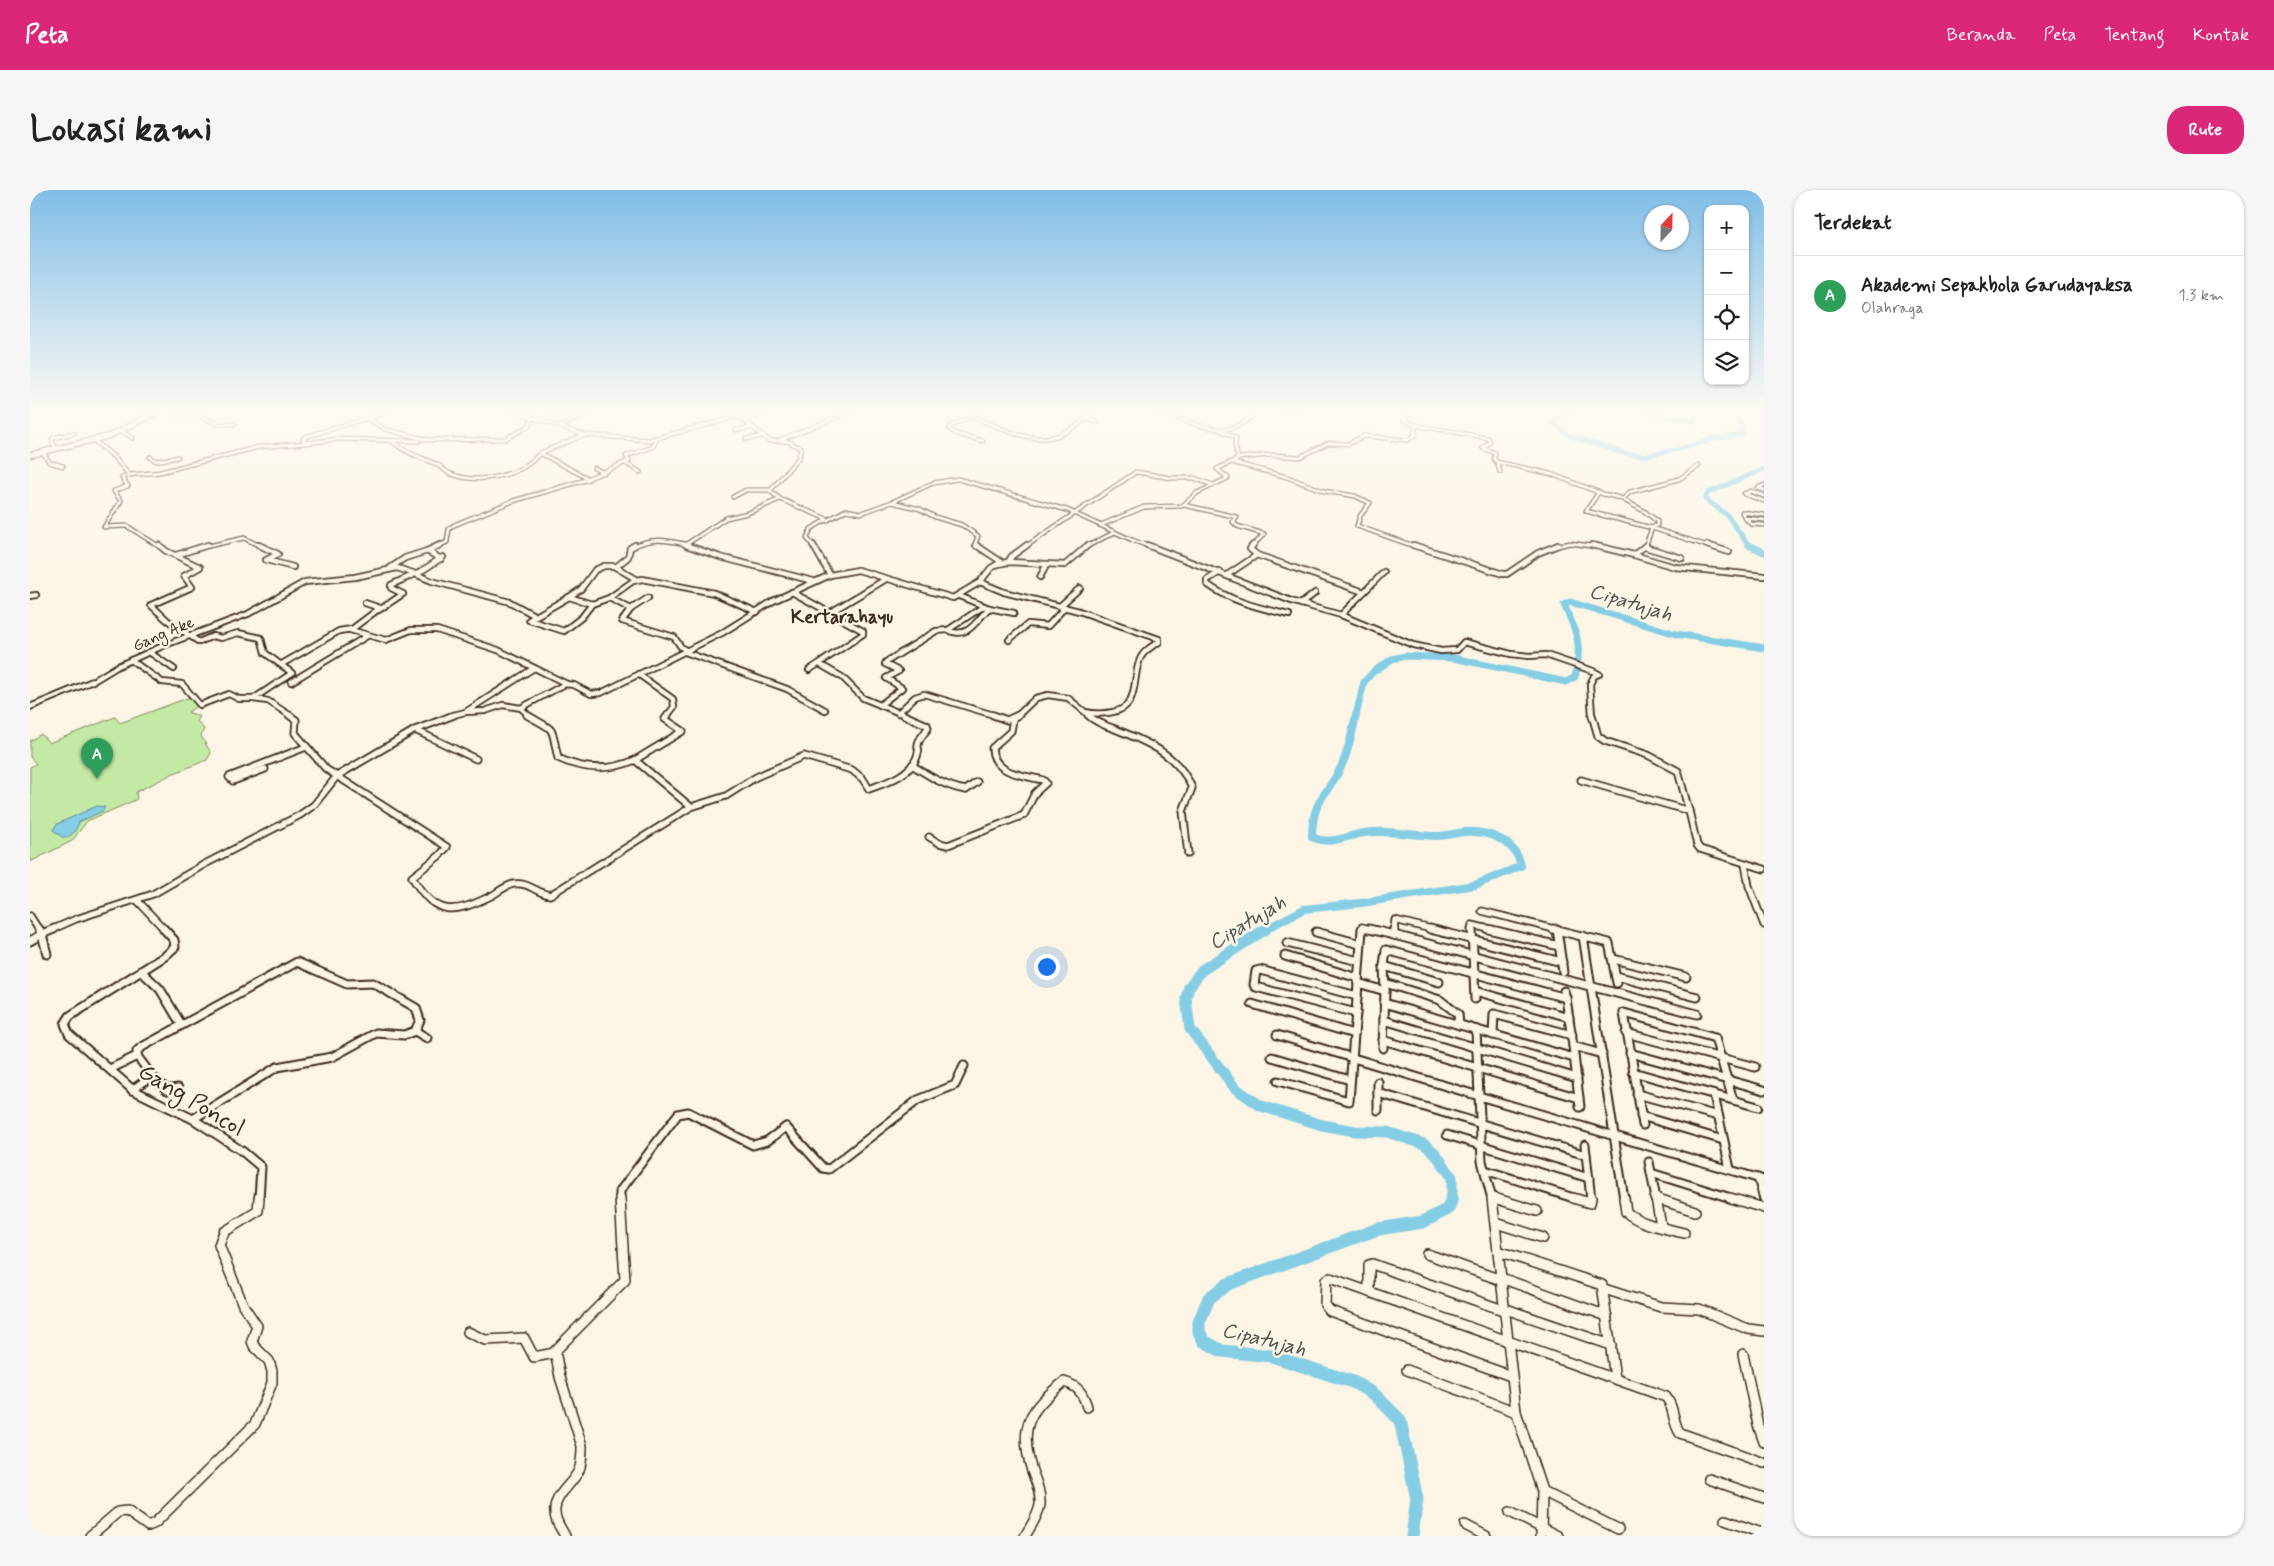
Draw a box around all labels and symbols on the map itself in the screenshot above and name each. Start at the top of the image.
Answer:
north arrow [1644,205,1689,250]
water label: Cipatujah [1586,577,1676,629]
district label: Kertarahayu [791,605,894,630]
street label: Gang Ake [130,612,198,658]
pin: A [81,738,113,779]
water label: Cipatujah [1204,889,1291,957]
your location [1034,954,1060,980]
street label: Gang Poncol [131,1056,250,1146]
water label: Cipatujah [1219,1316,1309,1364]

